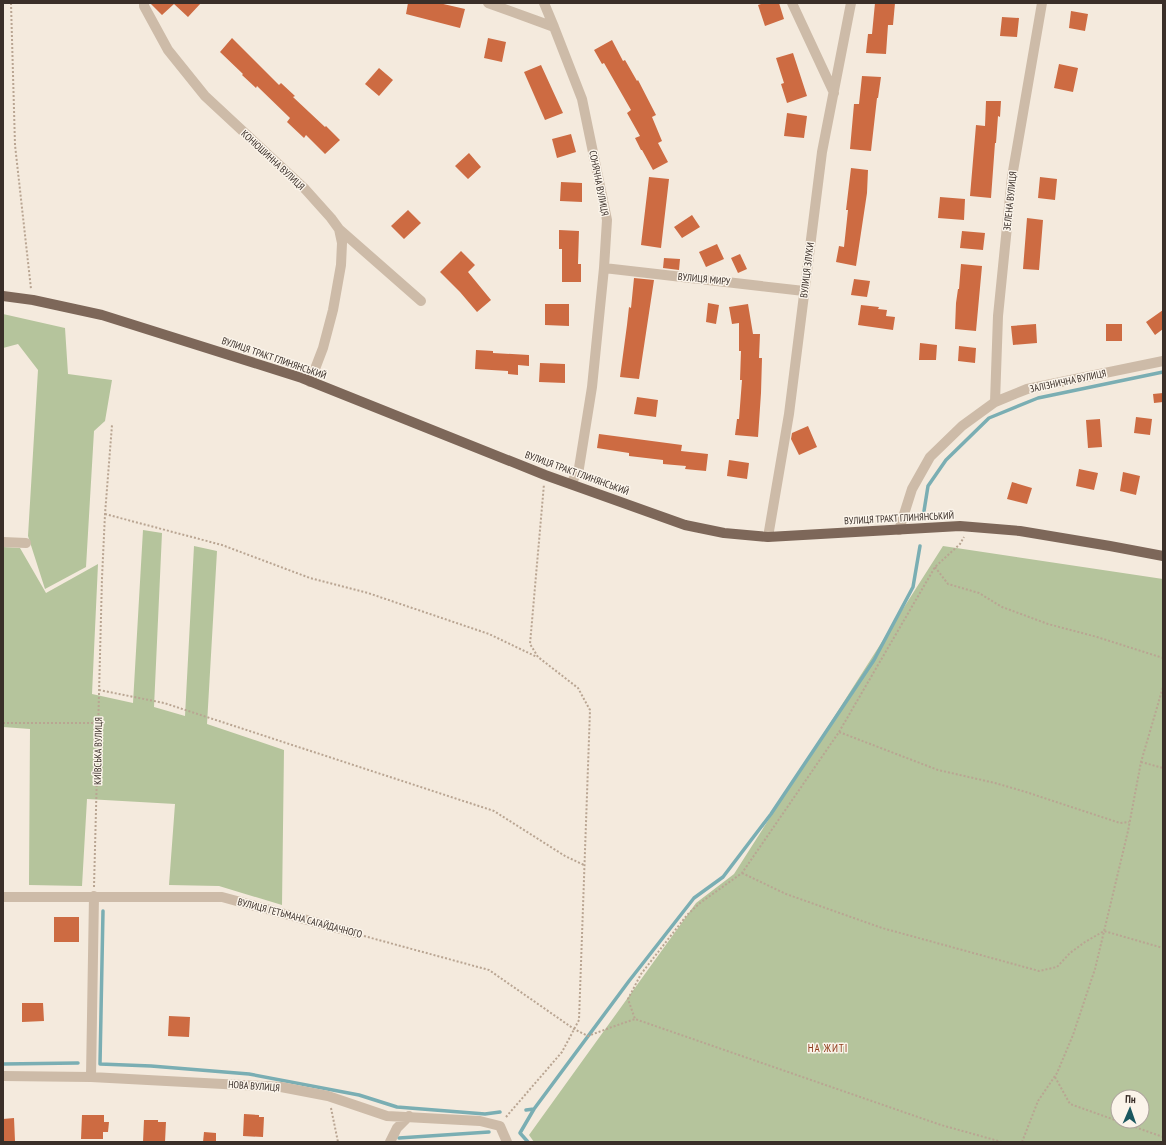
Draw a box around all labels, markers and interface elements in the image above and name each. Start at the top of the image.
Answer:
street label: КОНЮШИННА ВУЛИЦЯ [239,127,307,193]
street label: СОНЯЧНА ВУЛИЦЯ [586,149,612,217]
street label: ЗЕЛЕНА ВУЛИЦЯ [1000,171,1020,231]
street label: ВУЛИЦЯ ЗЛУКИ [797,241,817,299]
street label: ВУЛИЦЯ МИРУ [677,270,731,288]
street label: ВУЛИЦЯ ТРАКТ ГЛИНЯНСЬКИЙ [220,334,328,382]
street label: ЗАЛІЗНИЧНА ВУЛИЦЯ [1029,367,1107,395]
street label: ВУЛИЦЯ ТРАКТ ГЛИНЯНСЬКИЙ [523,448,631,498]
street label: ВУЛИЦЯ ТРАКТ ГЛИНЯНСЬКИЙ [844,509,954,527]
street label: КИЇВСЬКА ВУЛИЦЯ [91,717,105,785]
street label: ВУЛИЦЯ ГЕТЬМАНА САГАЙДАЧНОГО [236,895,364,941]
district label: НА ЖИТІ [808,1041,848,1055]
street label: НОВА ВУЛИЦЯ [228,1078,280,1094]
north arrow [1110,1089,1150,1129]
text: Пн [1125,1092,1136,1106]

